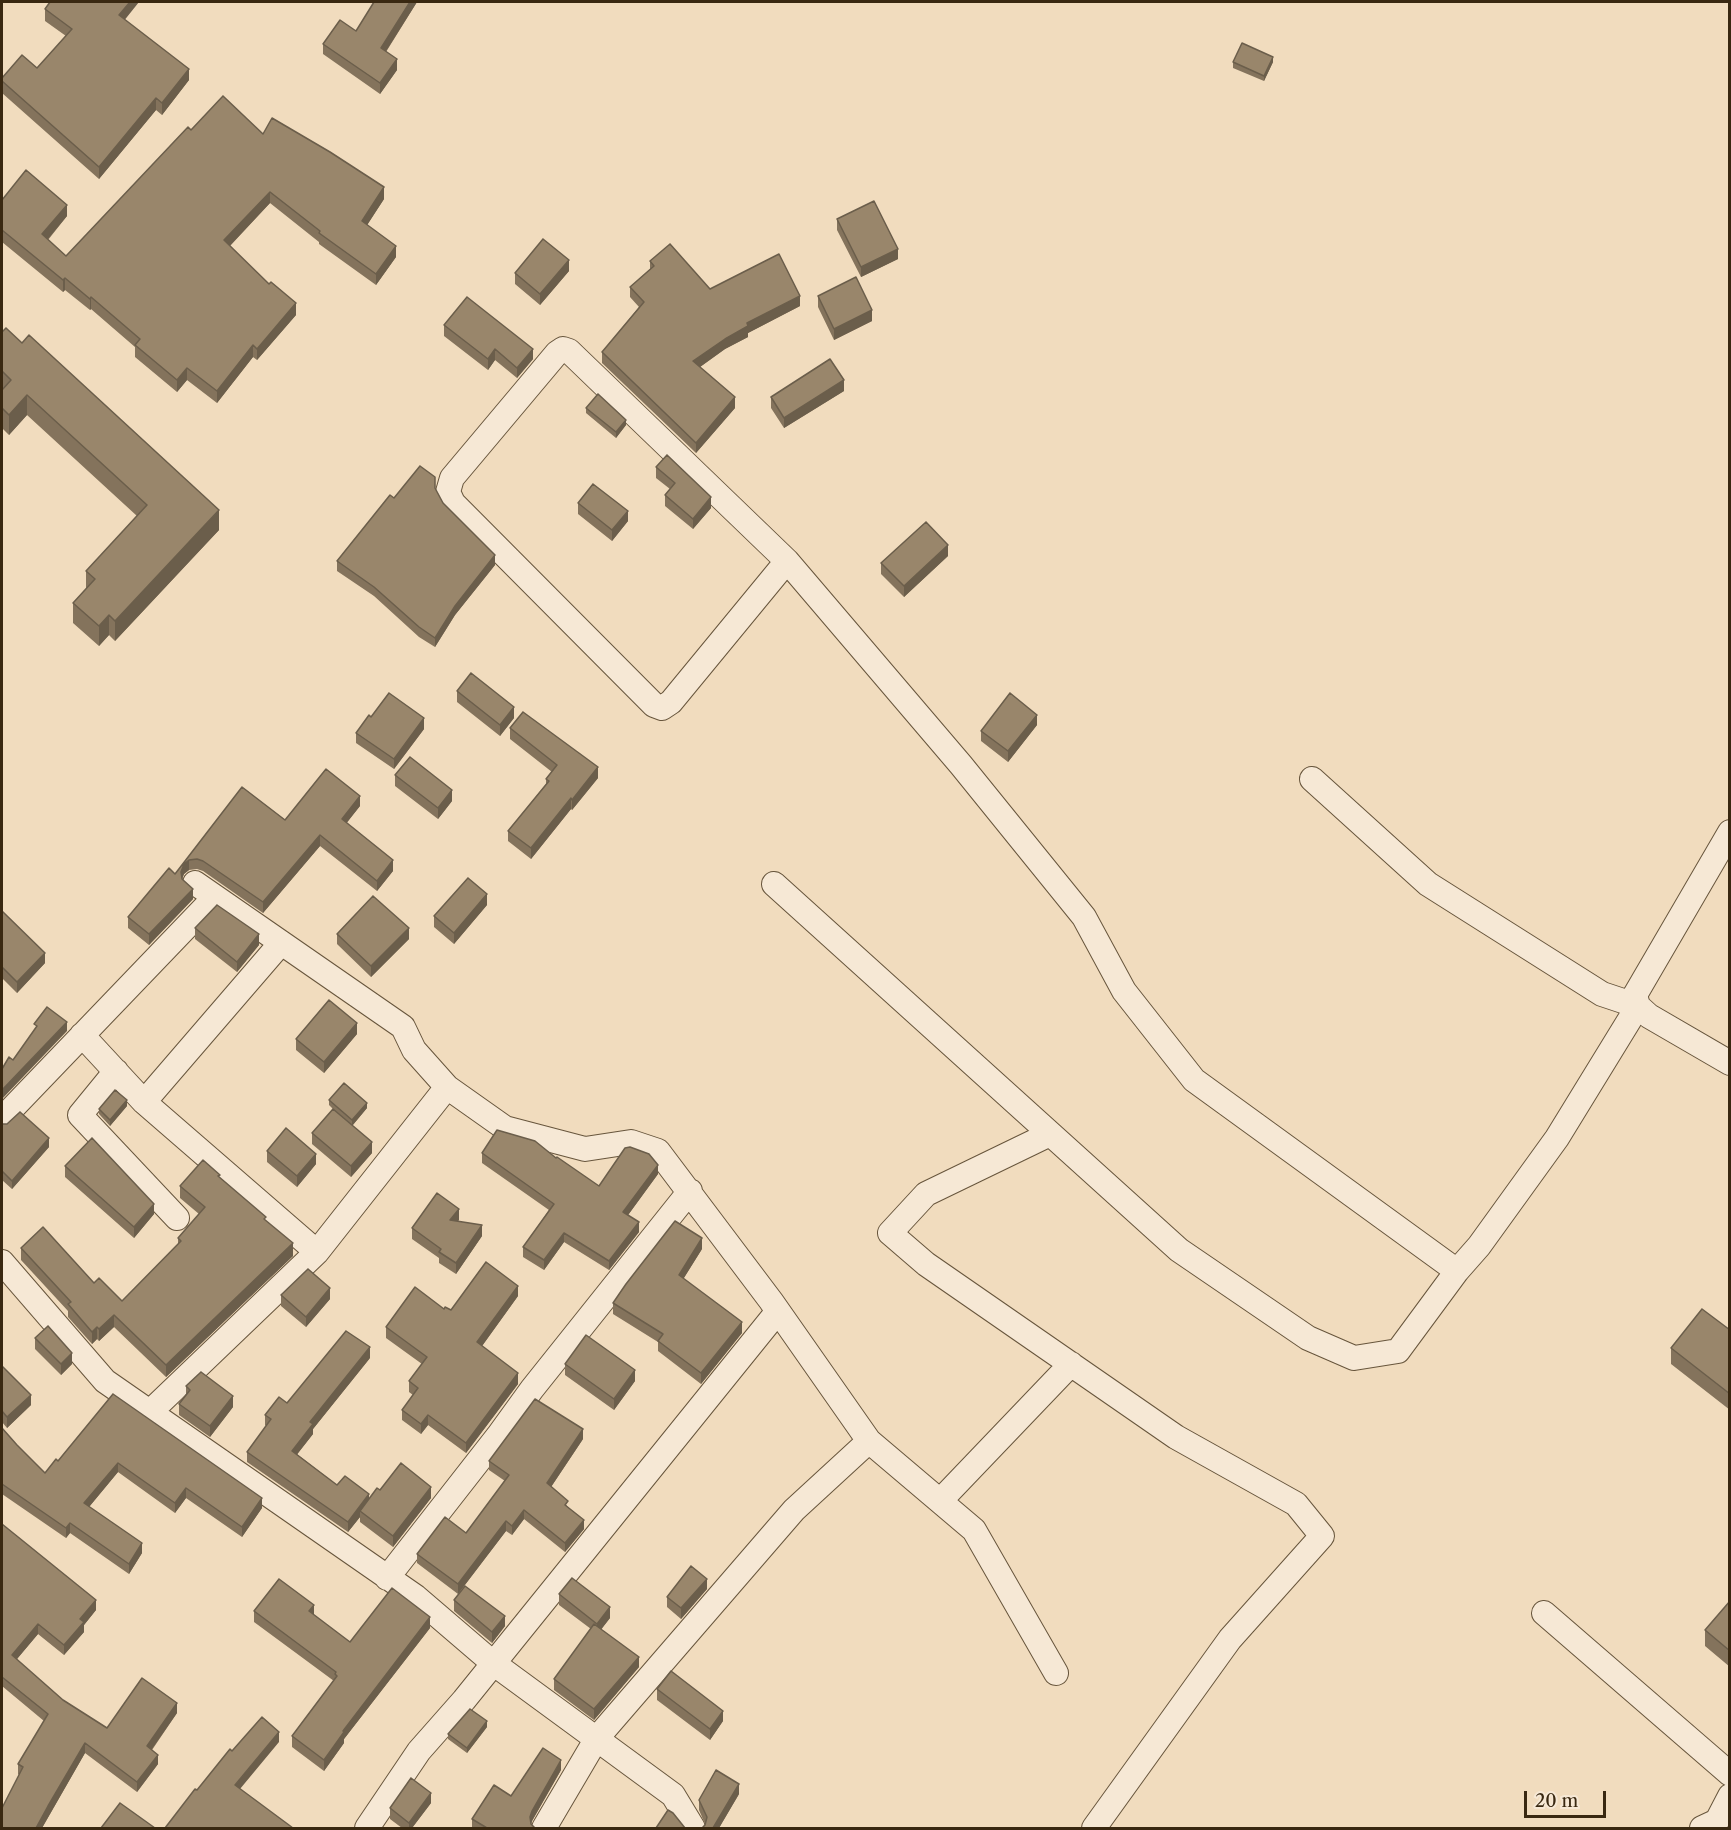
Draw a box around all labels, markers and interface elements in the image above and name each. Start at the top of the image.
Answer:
scale bar [1527,1779,1610,1817]
text: 20 m [1535,1790,1578,1812]

